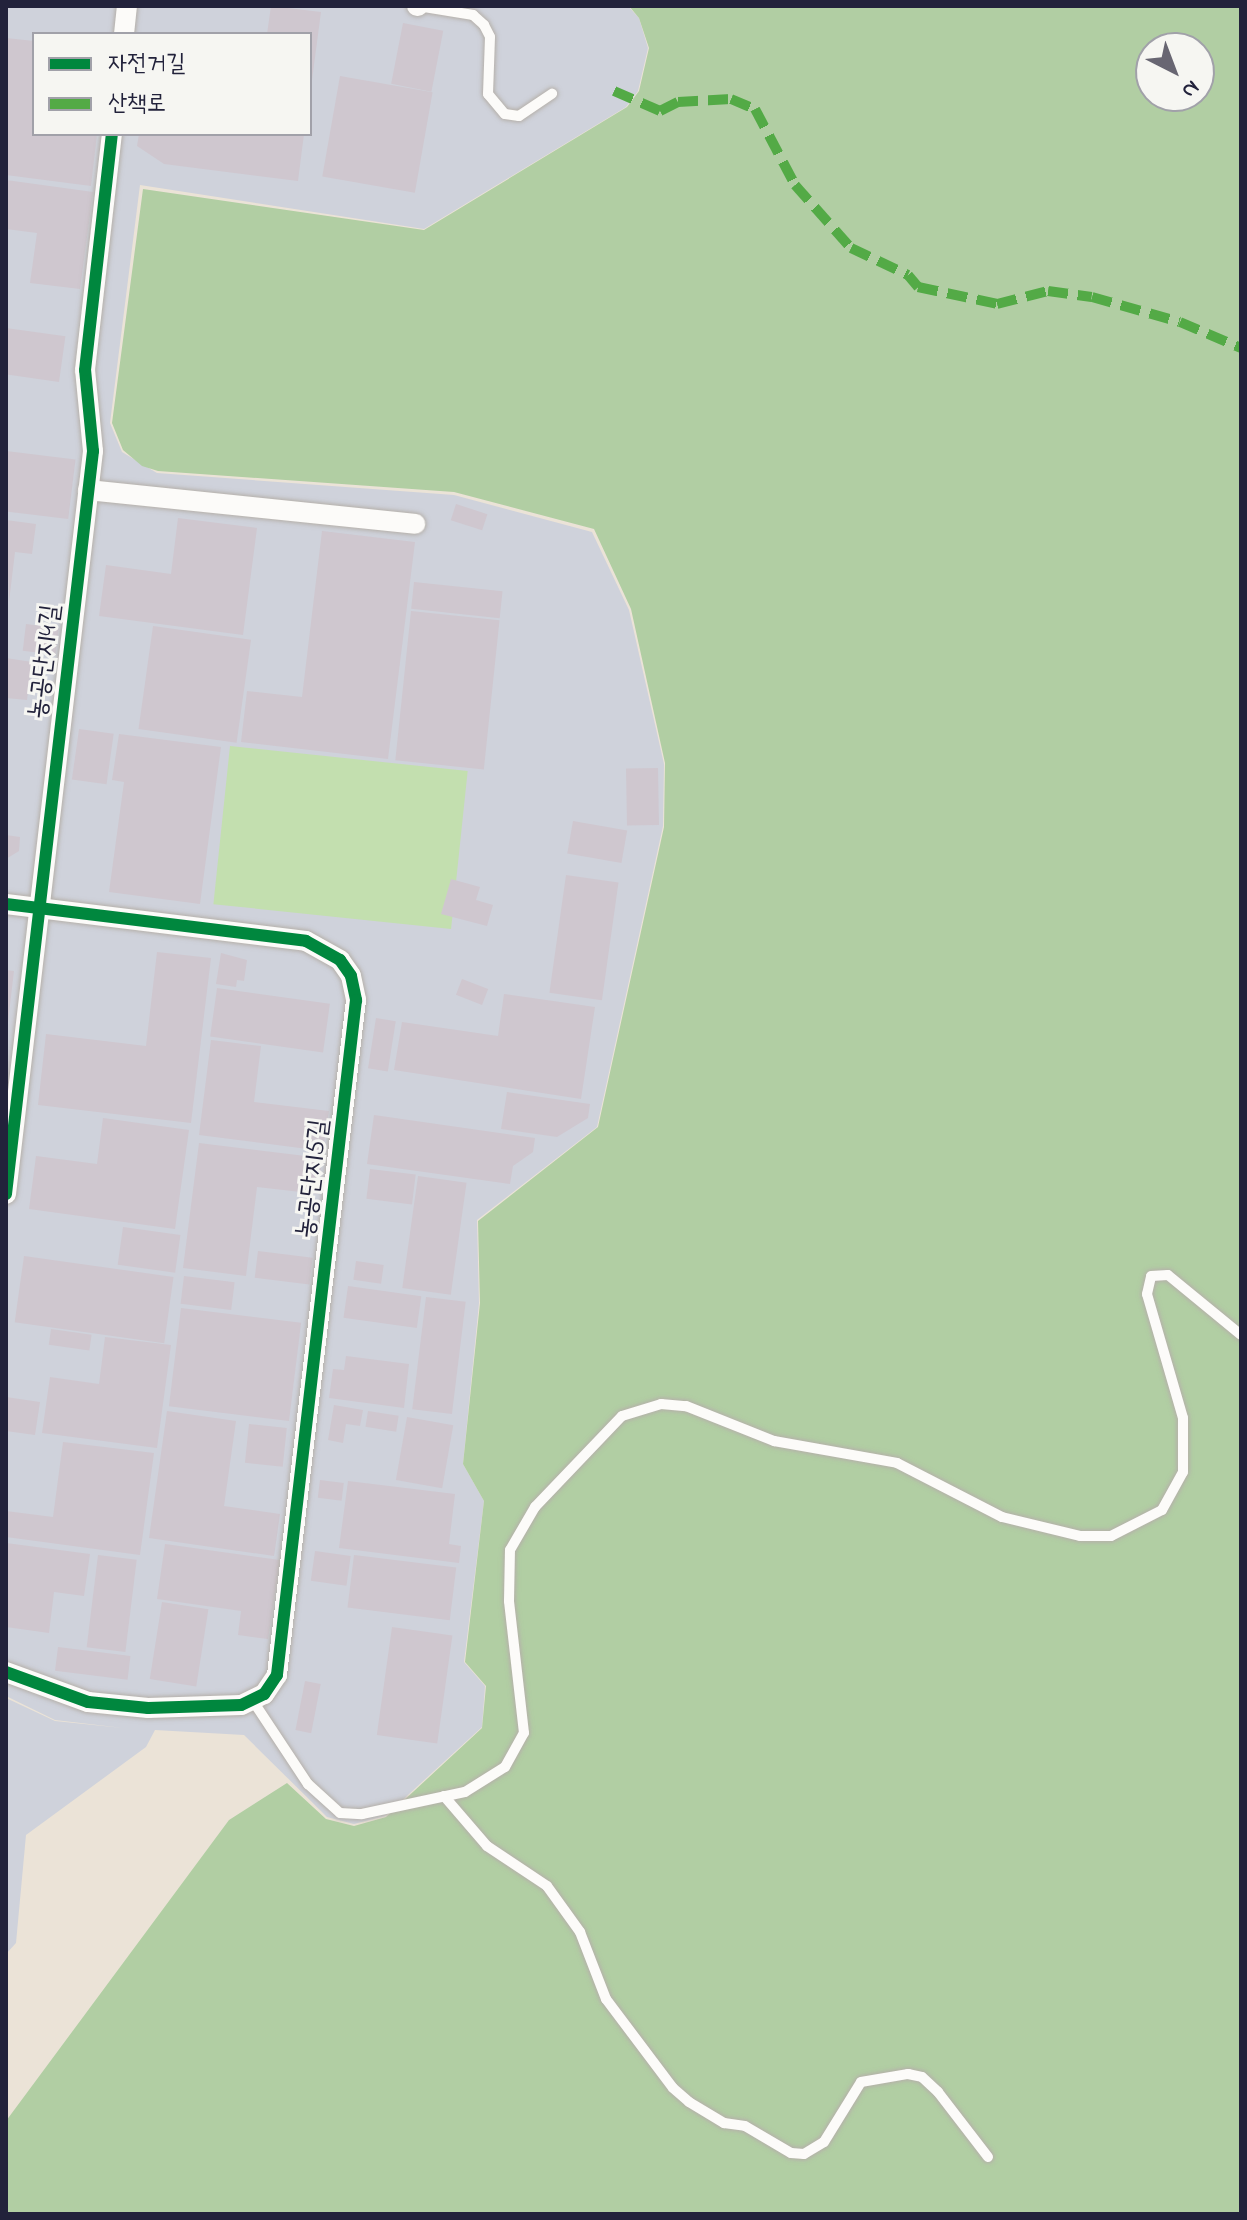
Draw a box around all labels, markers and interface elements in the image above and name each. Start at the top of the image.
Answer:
legend [32,32,312,136]
north arrow [1135,32,1215,112]
text: 자전거길 [108,47,185,82]
text: N [1173,71,1206,105]
text: 산책로 [108,87,166,122]
street label: 농공단지4길 [23,603,69,721]
street label: 농공단지5길 [291,1118,337,1240]

